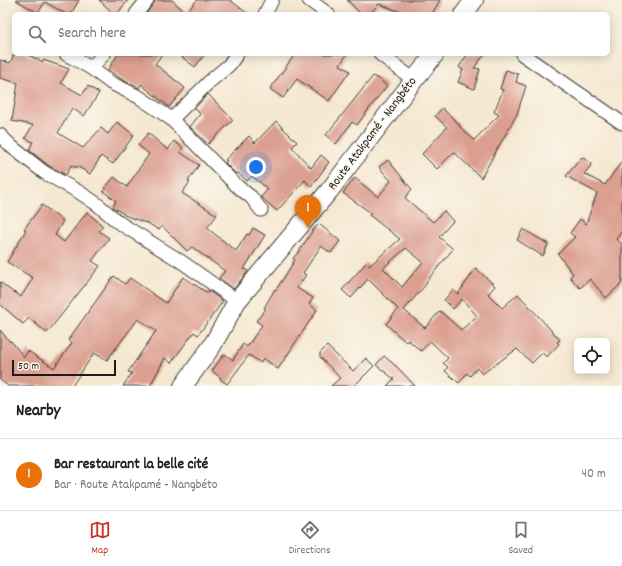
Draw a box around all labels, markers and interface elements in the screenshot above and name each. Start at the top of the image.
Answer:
search box [12,12,610,56]
icon: search [26,23,48,45]
text: Search here [58,23,126,45]
street label: Route Atakpamé - Nangbéto [324,73,422,195]
your location [246,157,266,177]
pin: 1 [295,195,321,228]
map controls [574,338,610,374]
button: locate [574,338,610,374]
scale bar [12,358,116,377]
text: 50 m [18,359,39,375]
text: Nearby [16,400,60,424]
text: Bar restaurant la belle cité [54,454,208,476]
text: 1 [28,465,30,484]
text: 40 m [582,465,606,484]
text: Bar · Route Atakpamé - Nangbéto [54,476,218,495]
tab: Map [89,519,111,559]
tab: Directions [289,519,331,559]
tab: Saved [508,519,533,559]

